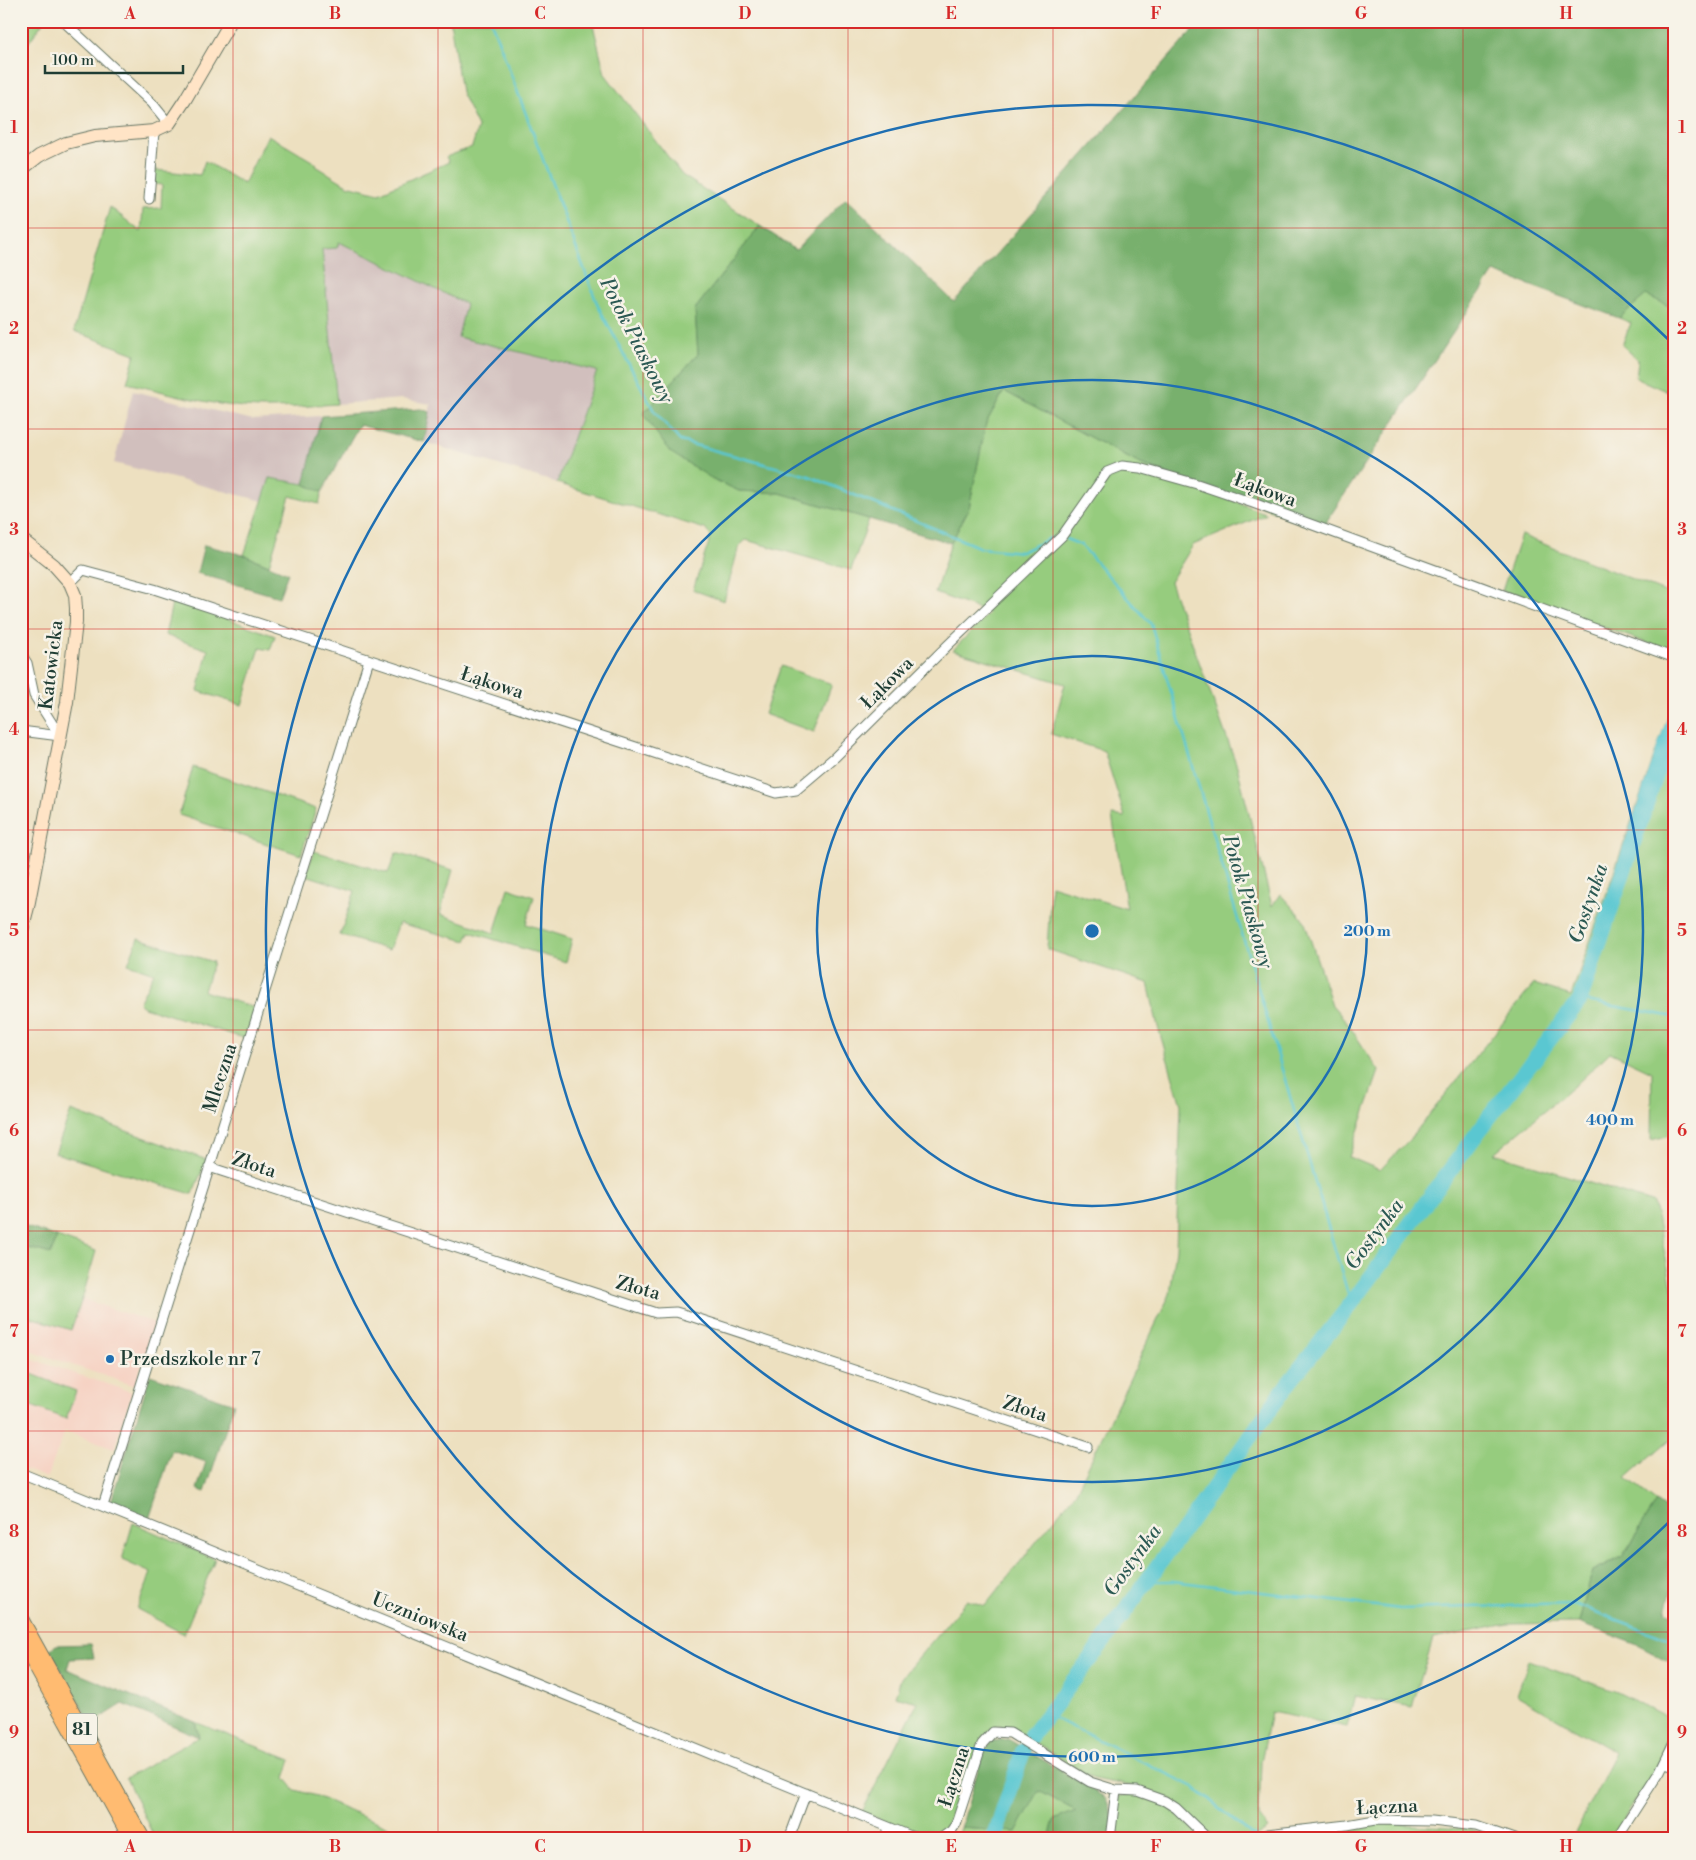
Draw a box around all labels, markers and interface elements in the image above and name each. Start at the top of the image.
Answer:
text: A [123,4,136,24]
text: B [329,4,341,24]
text: C [534,4,546,24]
text: D [739,4,752,24]
text: E [945,4,957,24]
text: F [1150,4,1162,24]
text: G [1355,4,1368,24]
text: H [1559,4,1573,24]
scale bar [45,42,182,74]
text: 100 m [52,51,94,70]
text: 1 [10,118,18,138]
text: 1 [1678,118,1686,138]
water label: Potok Piaskowy [593,273,679,408]
text: 2 [9,319,19,339]
text: 2 [1677,319,1687,339]
street label: Łąkowa [1230,468,1300,513]
text: 3 [9,520,19,540]
text: 3 [1677,520,1687,540]
street label: Katowicka [34,618,68,711]
street label: Łąkowa [856,651,919,714]
street label: Łąkowa [457,662,527,705]
text: 4 [9,720,20,740]
text: 4 [1677,720,1688,740]
water label: Potok Piaskowy [1216,831,1278,972]
water label: Gostynka [1564,860,1615,947]
text: 5 [9,921,19,941]
text: 5 [1677,921,1687,941]
centre of rings [1083,922,1101,940]
text: 200 m [1343,922,1391,941]
street label: Mleczna [198,1040,243,1116]
text: 400 m [1586,1111,1634,1130]
text: 6 [9,1121,19,1141]
text: 6 [1677,1121,1687,1141]
street label: Złota [229,1147,280,1184]
water label: Gostynka [1340,1194,1410,1276]
street label: Złota [613,1271,663,1306]
text: 7 [9,1322,19,1342]
text: 7 [1677,1322,1687,1342]
place label: Przedszkole nr 7 [120,1347,261,1371]
marker: Przedszkole nr 7 [104,1353,116,1365]
street label: Złota [1000,1391,1051,1428]
water label: Gostynka [1099,1519,1168,1602]
text: 8 [9,1522,19,1542]
text: 8 [1677,1522,1687,1542]
street label: Uczniowska [368,1587,472,1647]
road number: 81 [67,1714,97,1745]
text: 9 [9,1723,19,1743]
text: 9 [1677,1723,1687,1743]
street label: Łączna [933,1744,975,1810]
text: 600 m [1068,1748,1116,1767]
street label: Łączna [1355,1793,1419,1821]
text: A [123,1837,136,1857]
text: B [329,1837,341,1857]
text: C [534,1837,546,1857]
text: D [739,1837,752,1857]
text: E [945,1837,957,1857]
text: F [1150,1837,1162,1857]
text: G [1355,1837,1368,1857]
text: H [1559,1837,1573,1857]

